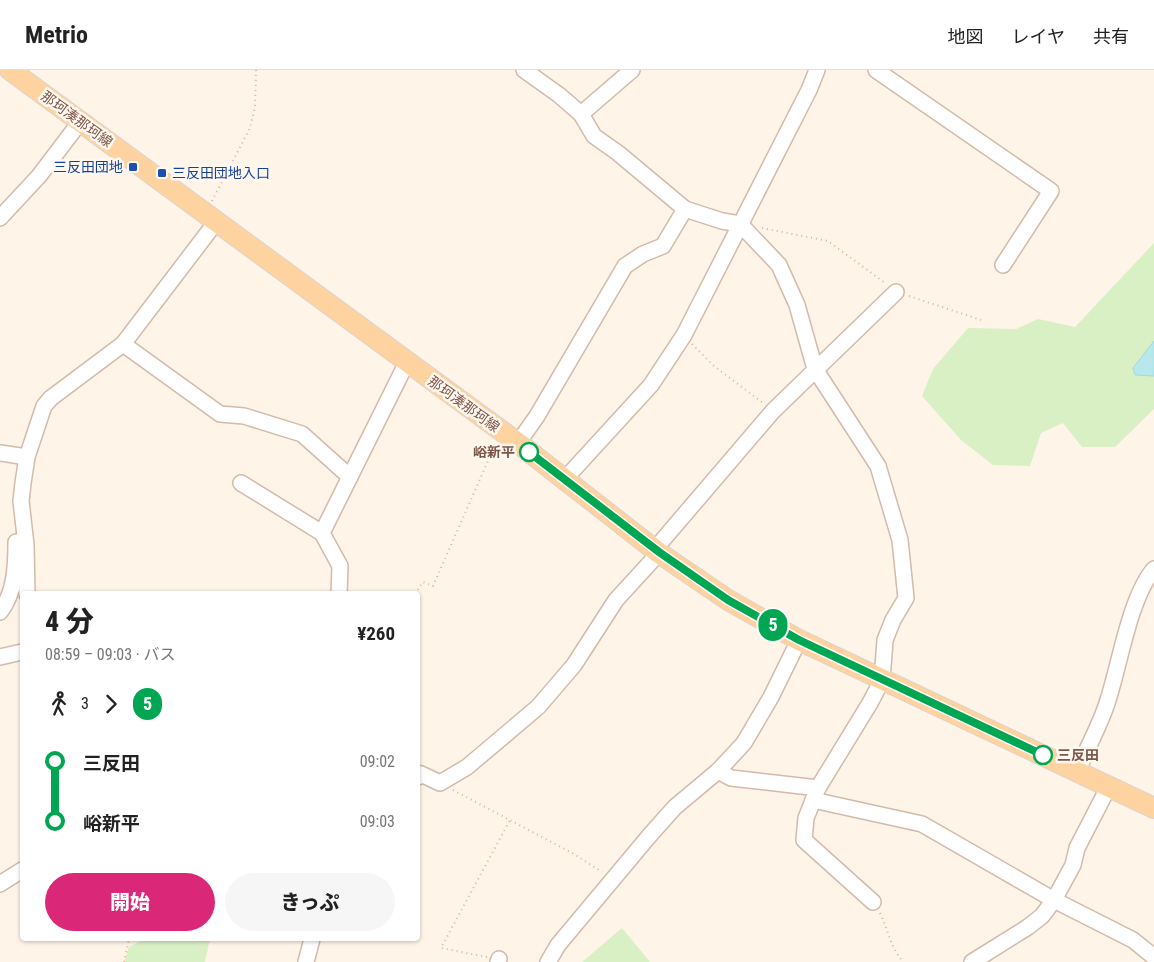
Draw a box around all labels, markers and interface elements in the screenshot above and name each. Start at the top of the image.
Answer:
text: Metrio [25,21,88,49]
text: 地図 [948,26,984,47]
text: レイヤ [1012,26,1065,47]
text: 共有 [1093,26,1129,47]
street label: 那珂湊那珂線 [38,88,116,150]
place label: 三反田団地 [53,159,123,175]
marker: 三反田団地 [127,161,139,173]
place label: 三反田団地入口 [172,165,270,181]
marker: 三反田団地入口 [156,167,168,179]
street label: 那珂湊那珂線 [425,373,503,435]
marker: 峪新平 [519,442,539,462]
place label: 峪新平 [473,444,515,460]
text: 4 分 [45,605,94,638]
line badge: 5 [757,609,789,641]
text: 5 [768,614,778,635]
text: ¥260 [357,622,395,645]
text: 08:59 – 09:03 · バス [45,645,175,664]
icon: walk [45,690,73,718]
icon: forward [97,690,125,718]
text: 5 [143,693,152,714]
text: 3 [81,694,89,713]
marker: 三反田 [1033,745,1053,765]
place label: 三反田 [1057,747,1099,763]
text: 三反田 [83,752,140,775]
text: 09:02 [360,752,395,771]
text: 峪新平 [83,812,140,835]
text: 09:03 [360,812,395,831]
button: 開始 [45,873,215,931]
button: きっぷ [225,873,395,931]

